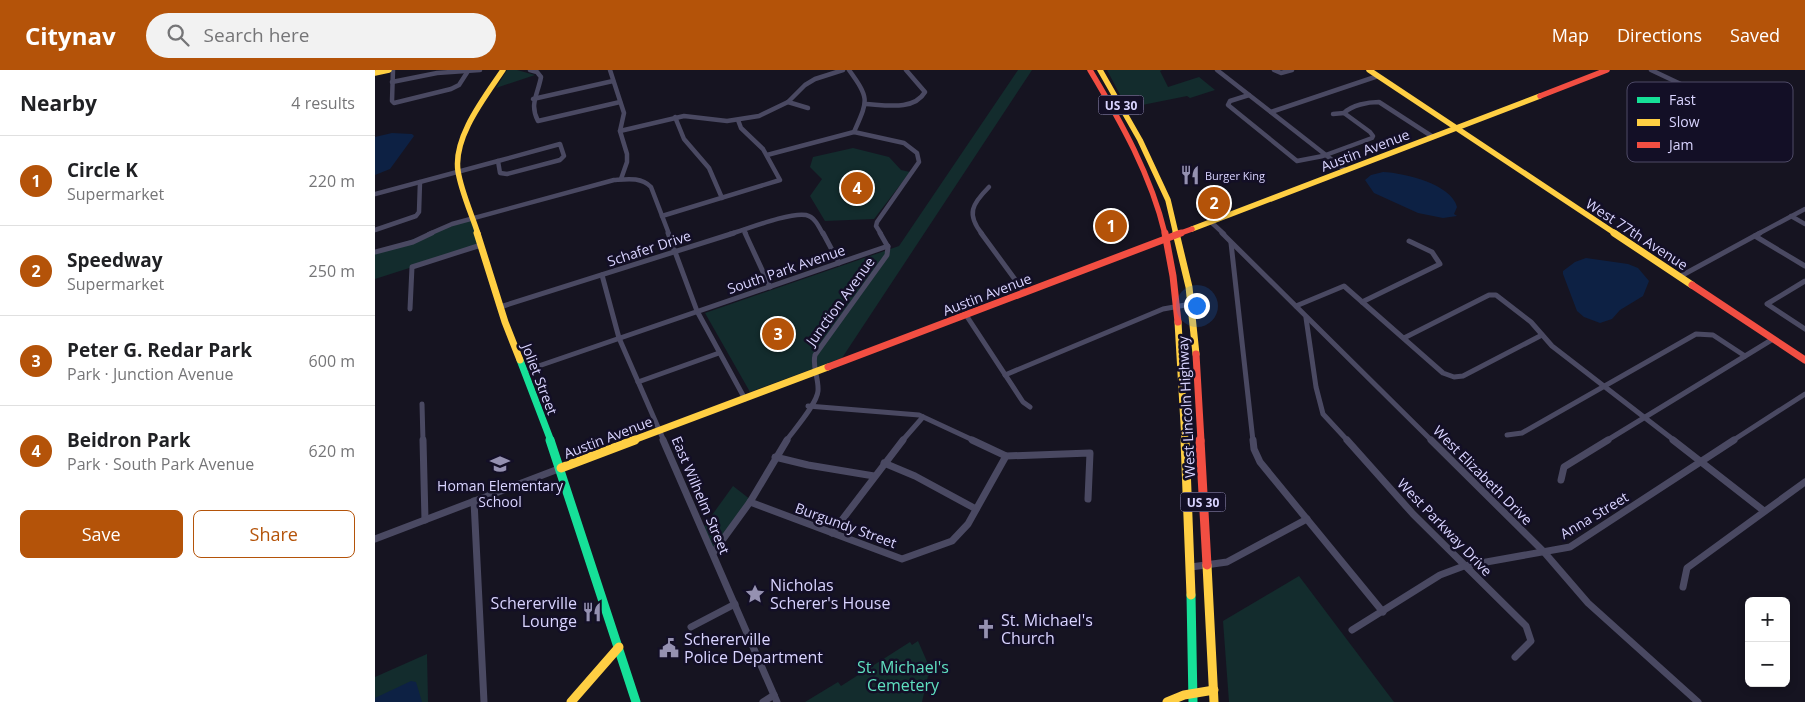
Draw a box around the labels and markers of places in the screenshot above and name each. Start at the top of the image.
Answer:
restaurant icon: Burger King [1179,164,1201,186]
place label: Burger King [1205,168,1265,183]
pin: 4 [841,169,873,207]
pin: 2 [1198,184,1230,222]
pin: 1 [1095,207,1127,245]
pin: 3 [762,315,794,353]
school or university icon: Homan Elementary School [489,453,511,475]
place label: Homan Elementary School [437,476,564,511]
place label: Nicholas Scherer's House [770,574,890,614]
place icon: Nicholas Scherer's House [744,583,766,605]
place label: Schererville Lounge [491,592,577,632]
restaurant icon: Schererville Lounge [581,601,603,623]
place label: St. Michael's Church [1001,609,1093,649]
church icon: St. Michael's Church [975,618,997,640]
place label: Schererville Police Department [684,628,823,668]
public building icon: Schererville Police Department [658,637,680,659]

